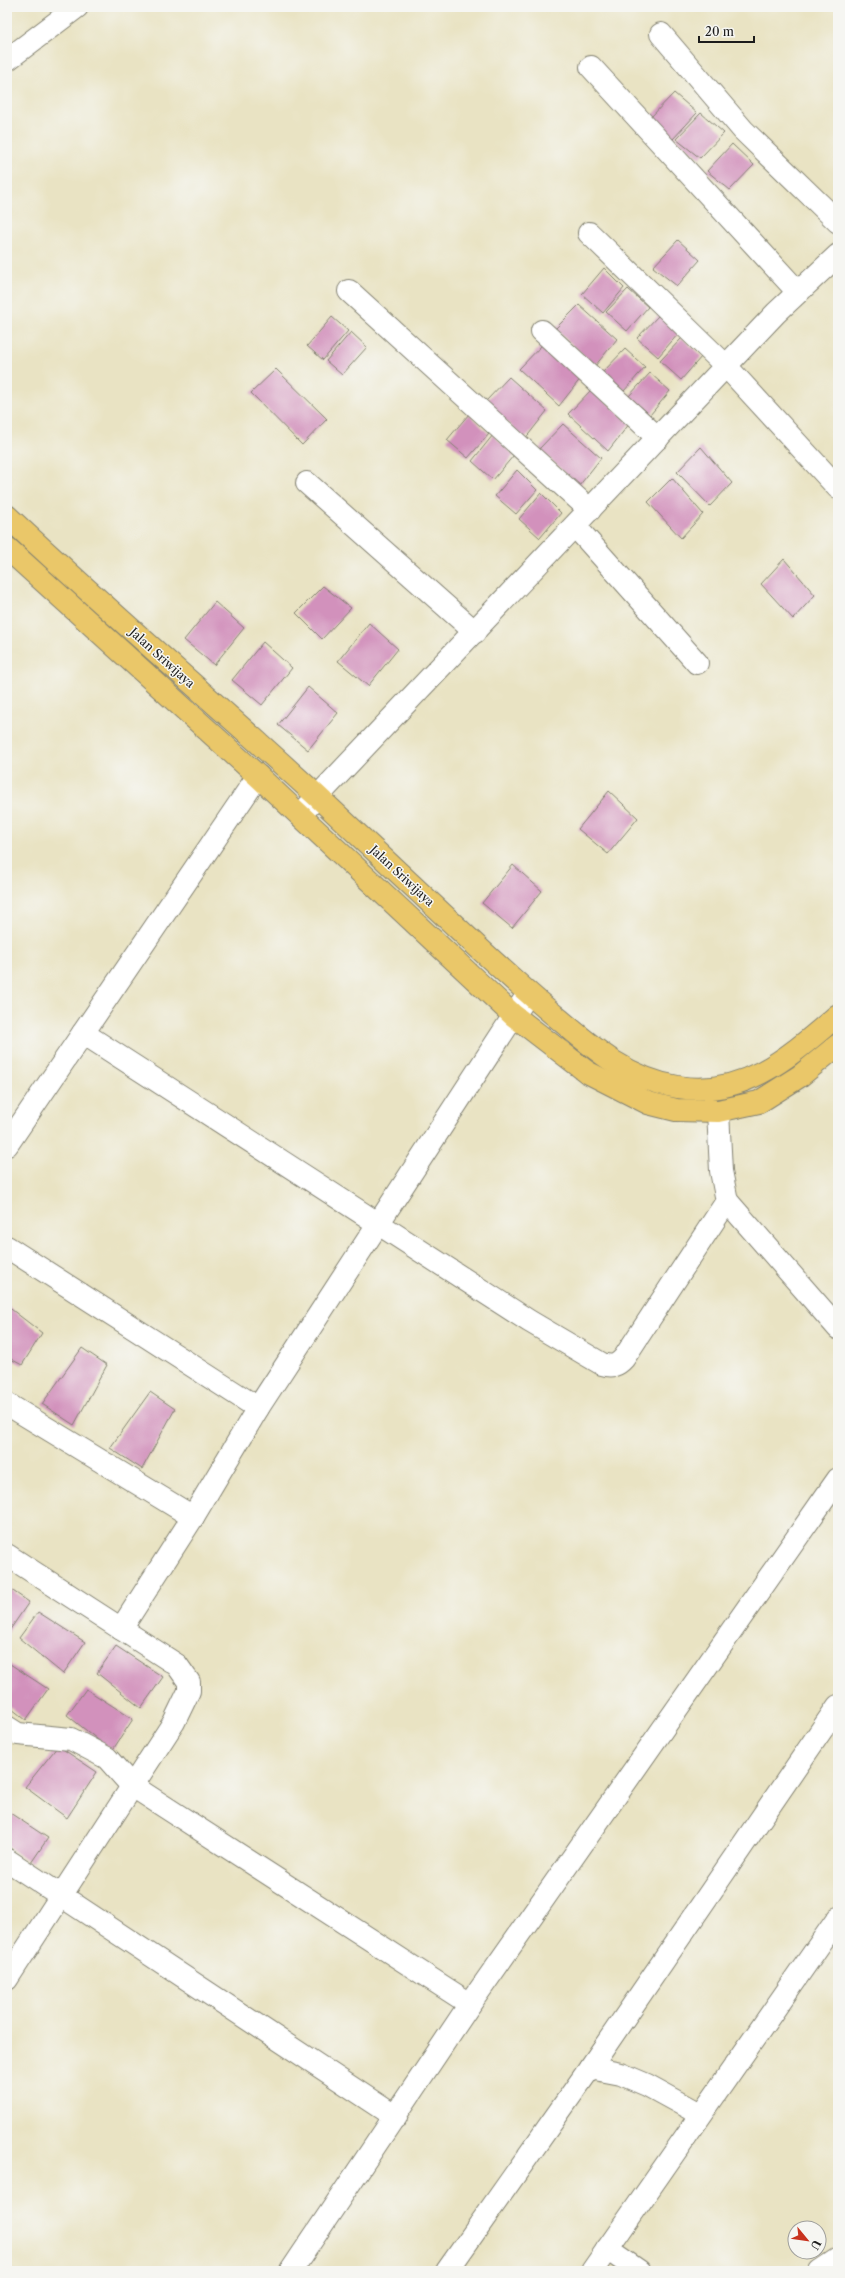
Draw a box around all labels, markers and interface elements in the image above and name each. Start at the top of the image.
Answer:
scale bar [699,18,754,44]
text: 20 m [705,24,734,39]
street label: Jalan Sriwijaya [125,623,198,691]
street label: Jalan Sriwijaya [366,841,438,910]
north arrow [787,2220,827,2260]
text: U [807,2238,824,2252]

